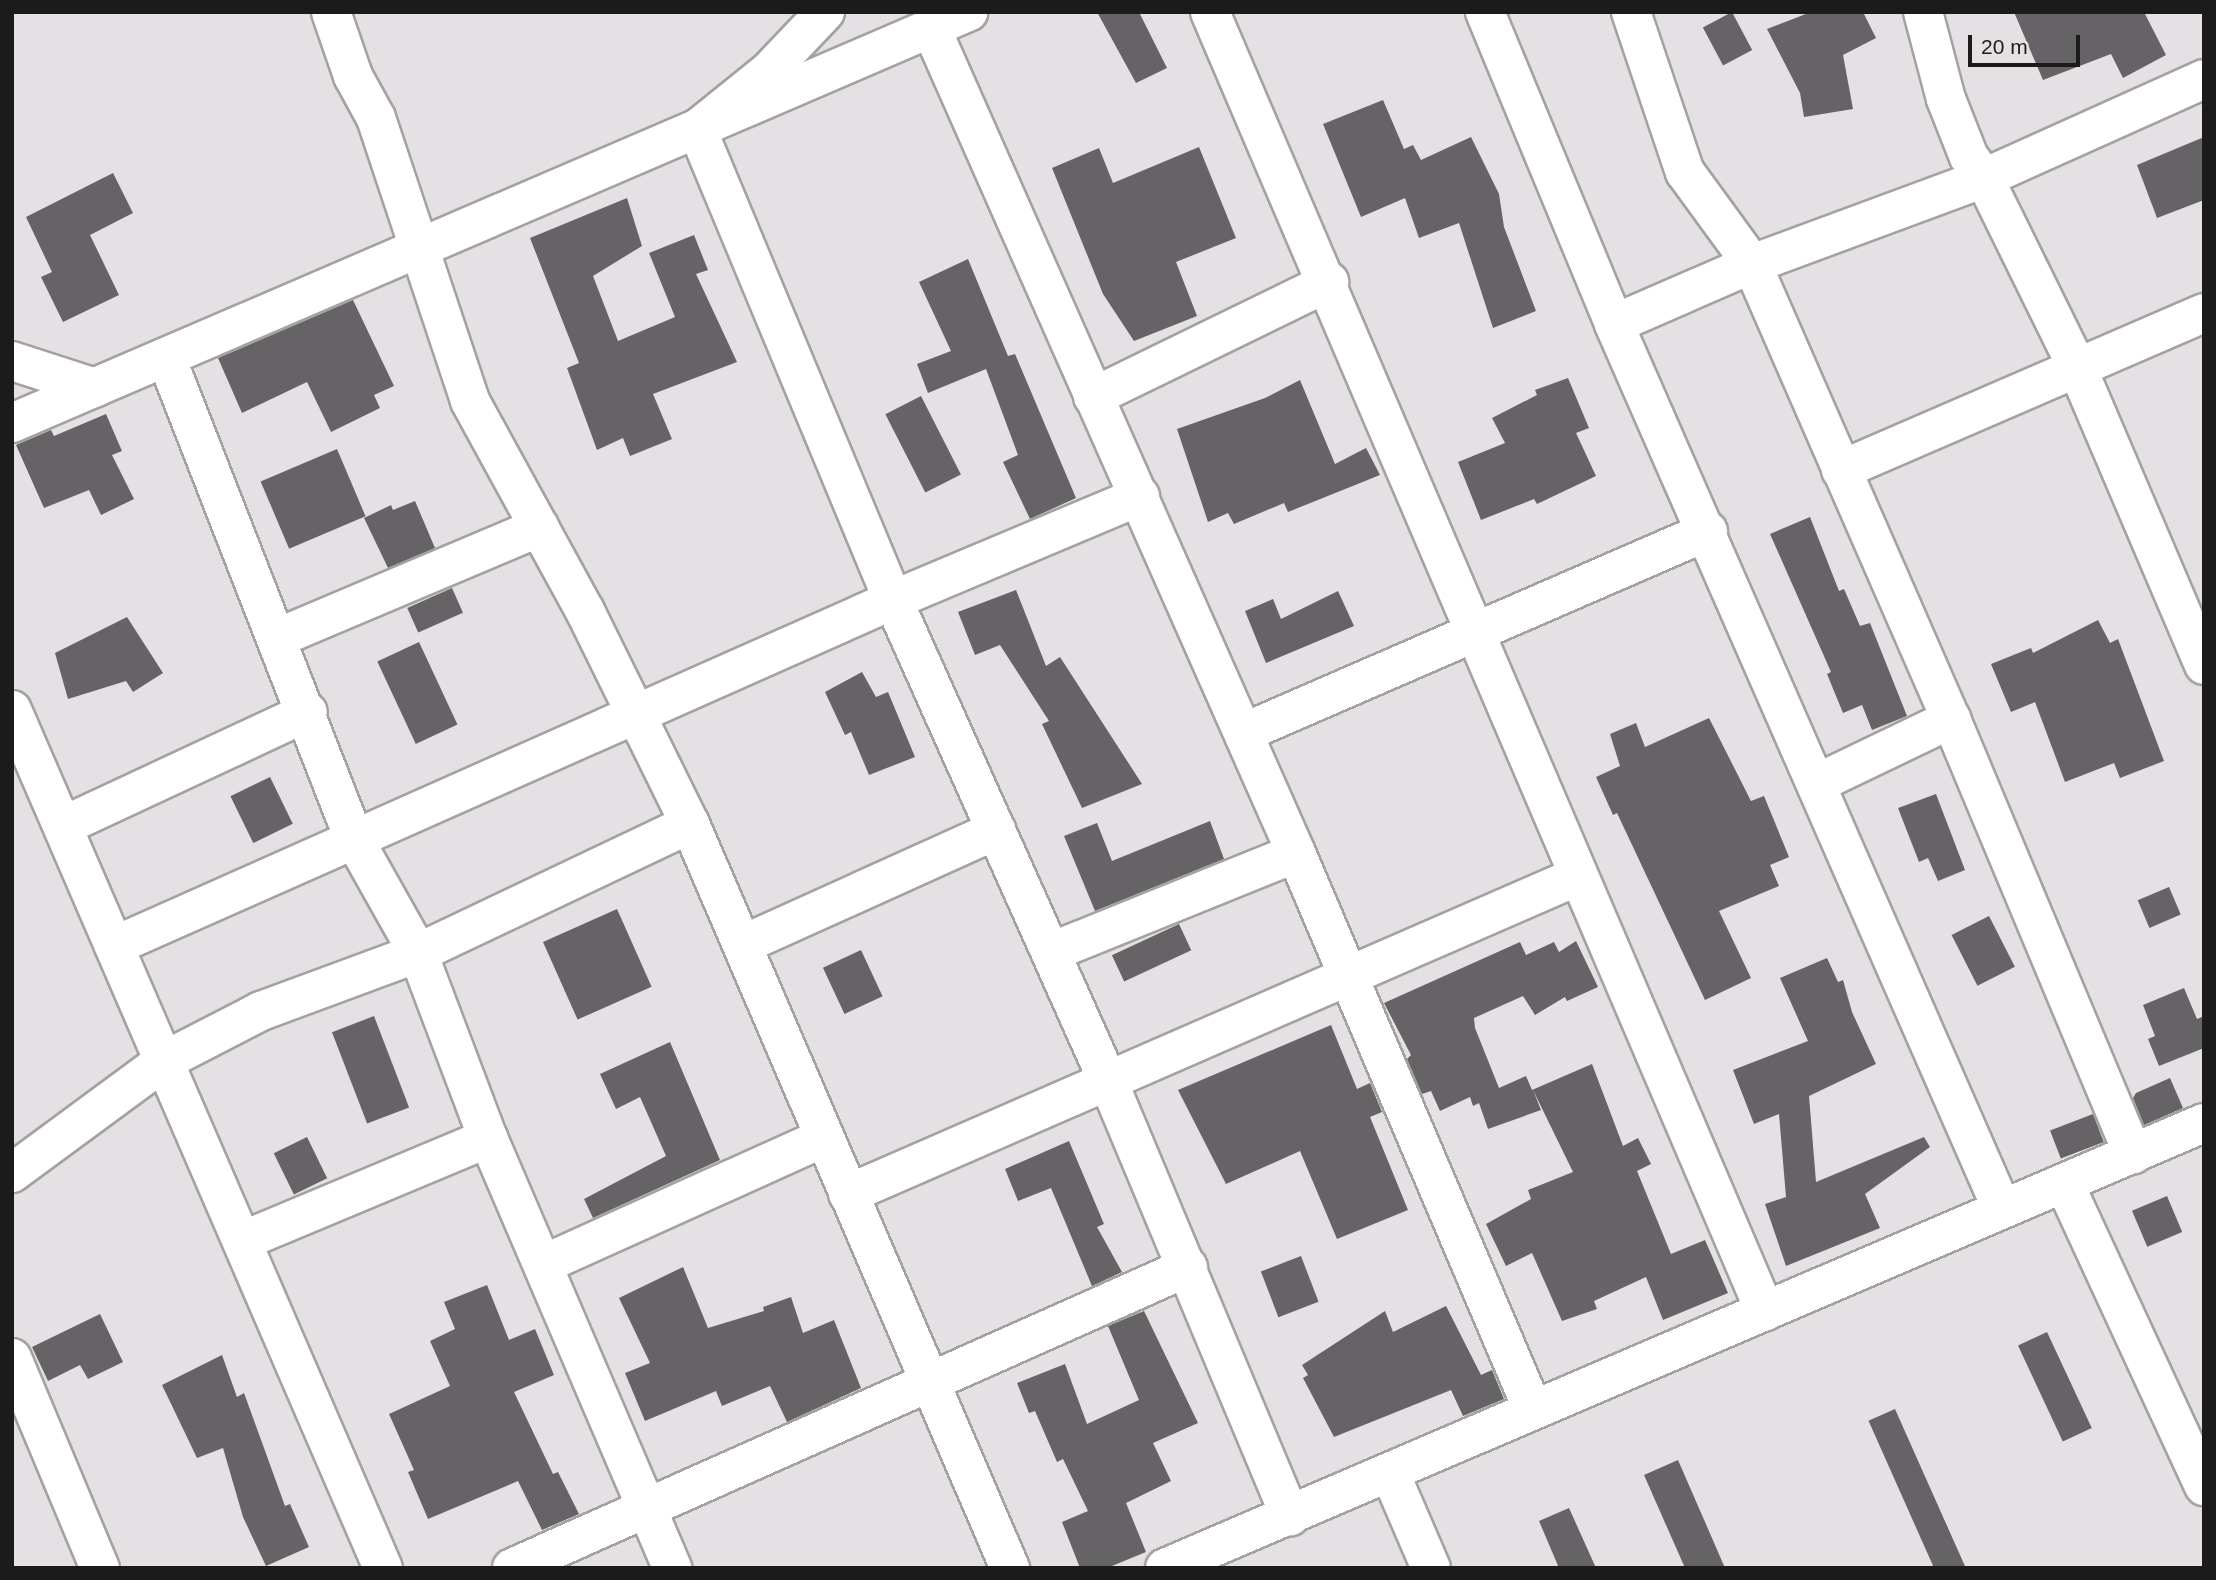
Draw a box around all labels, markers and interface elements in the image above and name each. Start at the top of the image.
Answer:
scale bar [1971,21,2083,65]
text: 20 m [1981,35,2028,58]

